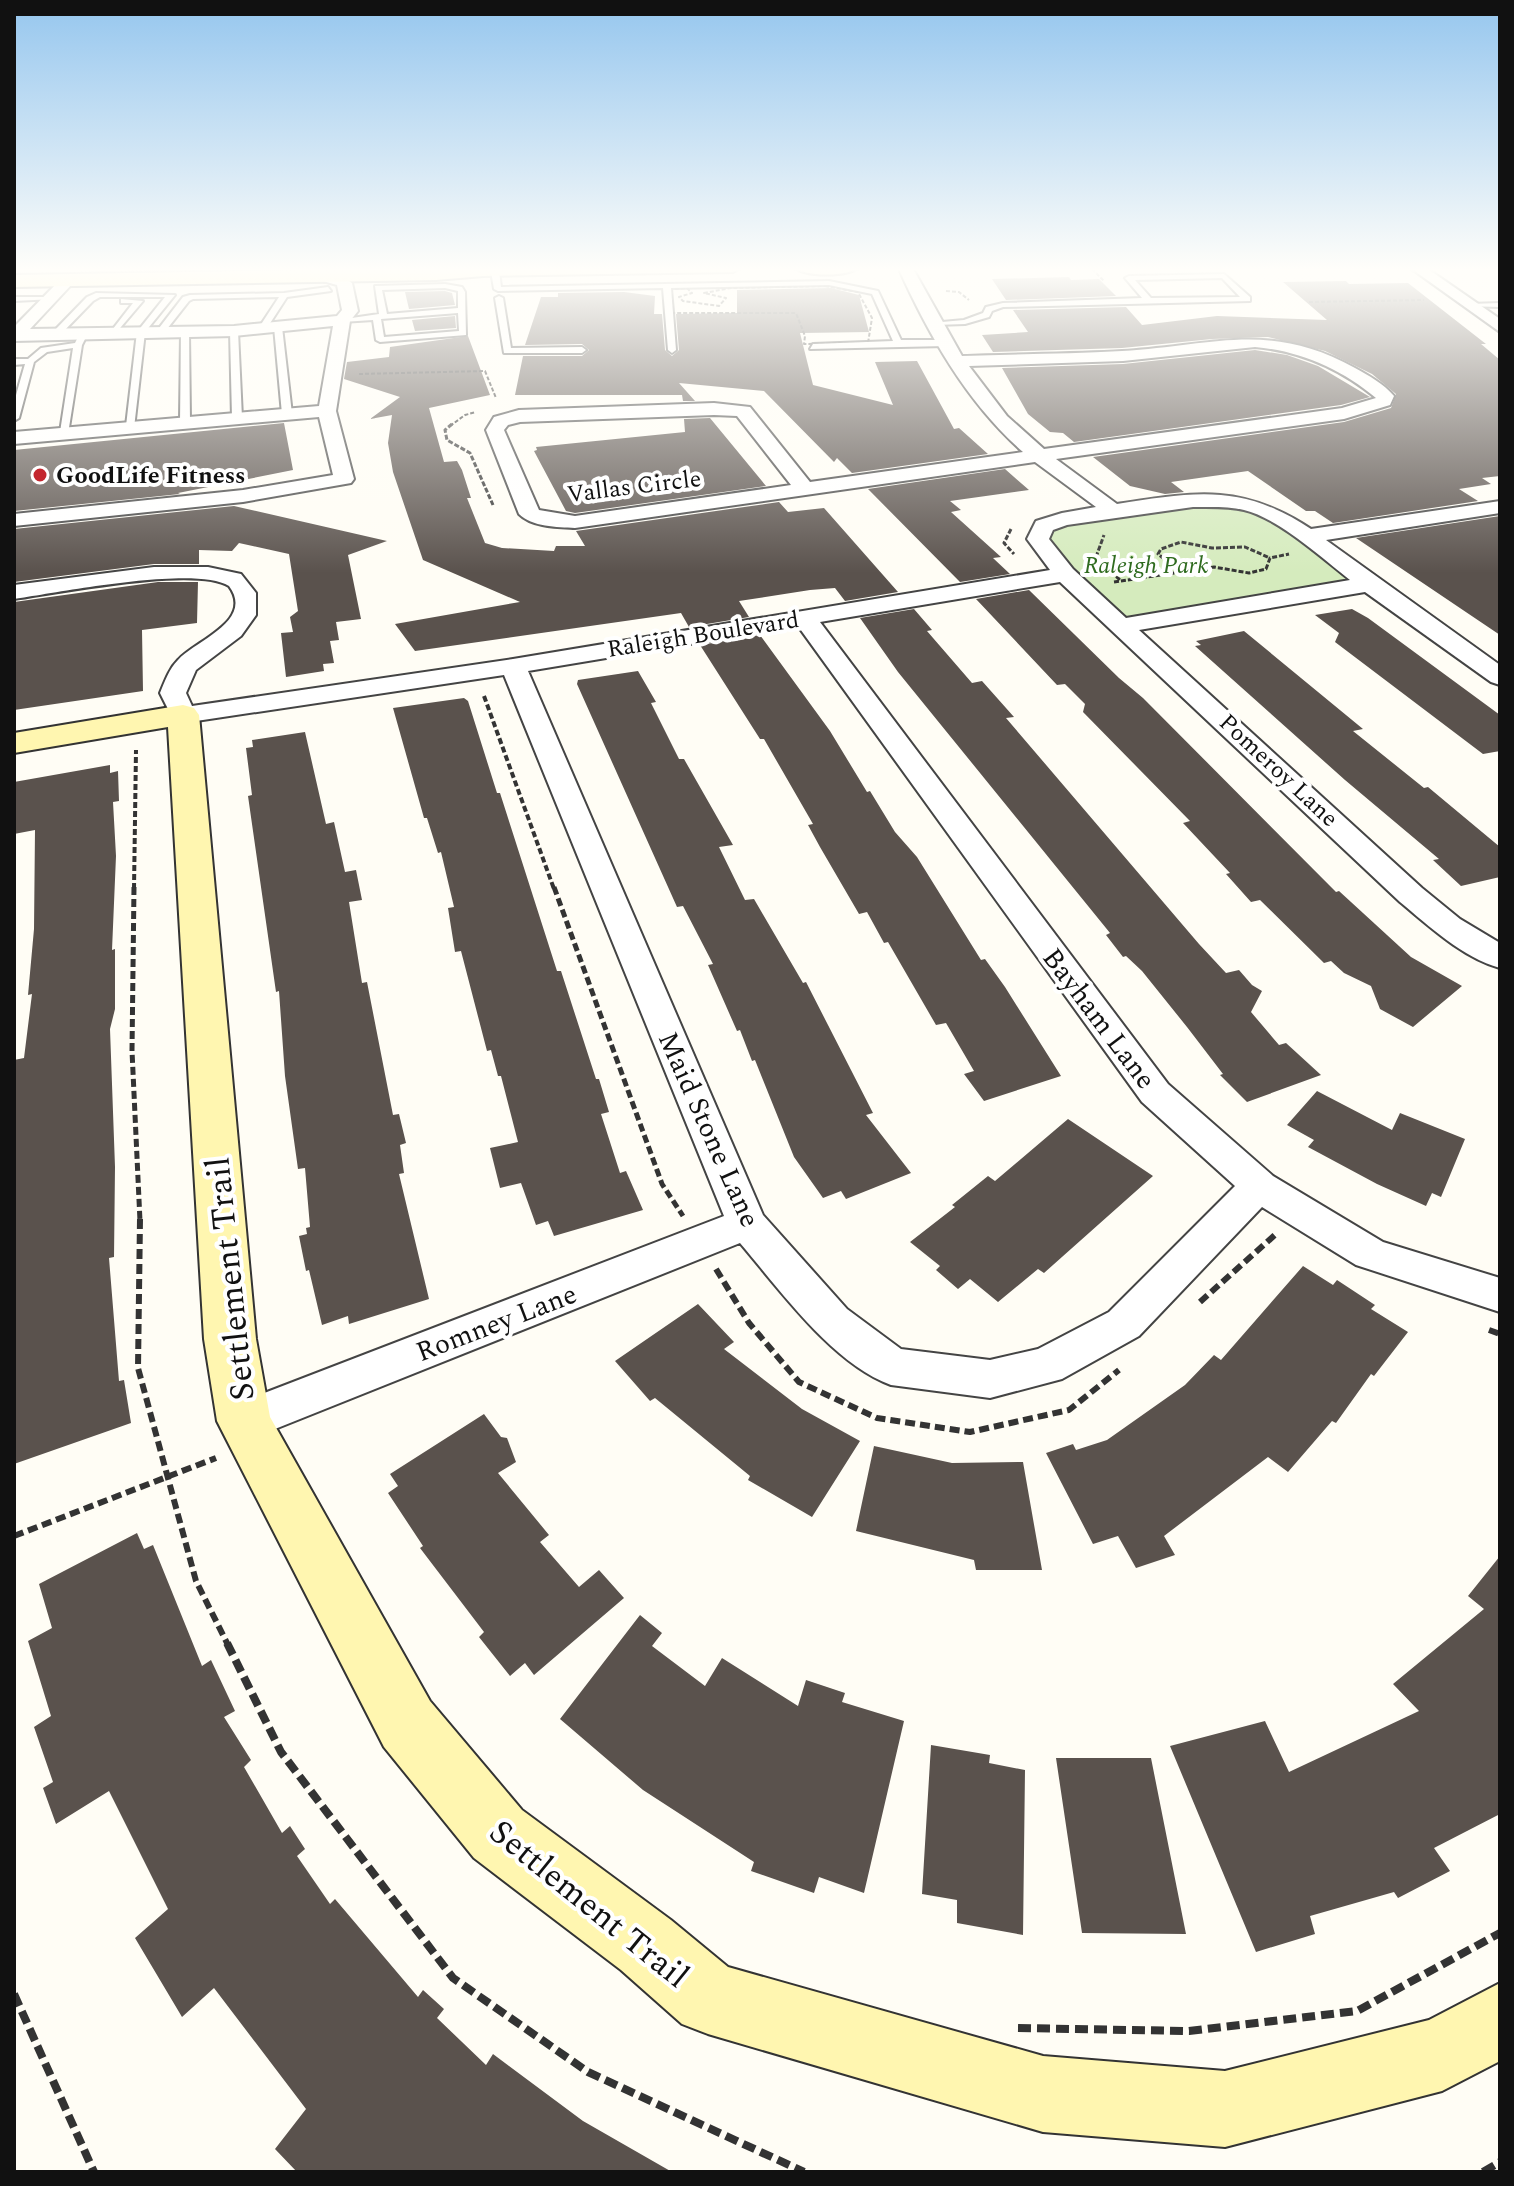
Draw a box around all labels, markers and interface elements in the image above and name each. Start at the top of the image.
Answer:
place label: GoodLife Fitness [56,458,245,494]
street label: Vallas Circle [565,461,703,513]
marker: GoodLife Fitness [31,466,49,484]
park label: Raleigh Park [1084,548,1208,584]
street label: Raleigh Boulevard [604,602,802,668]
street label: Pomeroy Lane [1210,706,1346,836]
street label: Bayham Lane [1031,939,1166,1099]
street label: Maid Stone Lane [646,1025,771,1234]
street label: Settlement Trail [192,1154,270,1403]
street label: Romney Lane [410,1273,583,1374]
street label: Settlement Trail [477,1807,700,2002]

